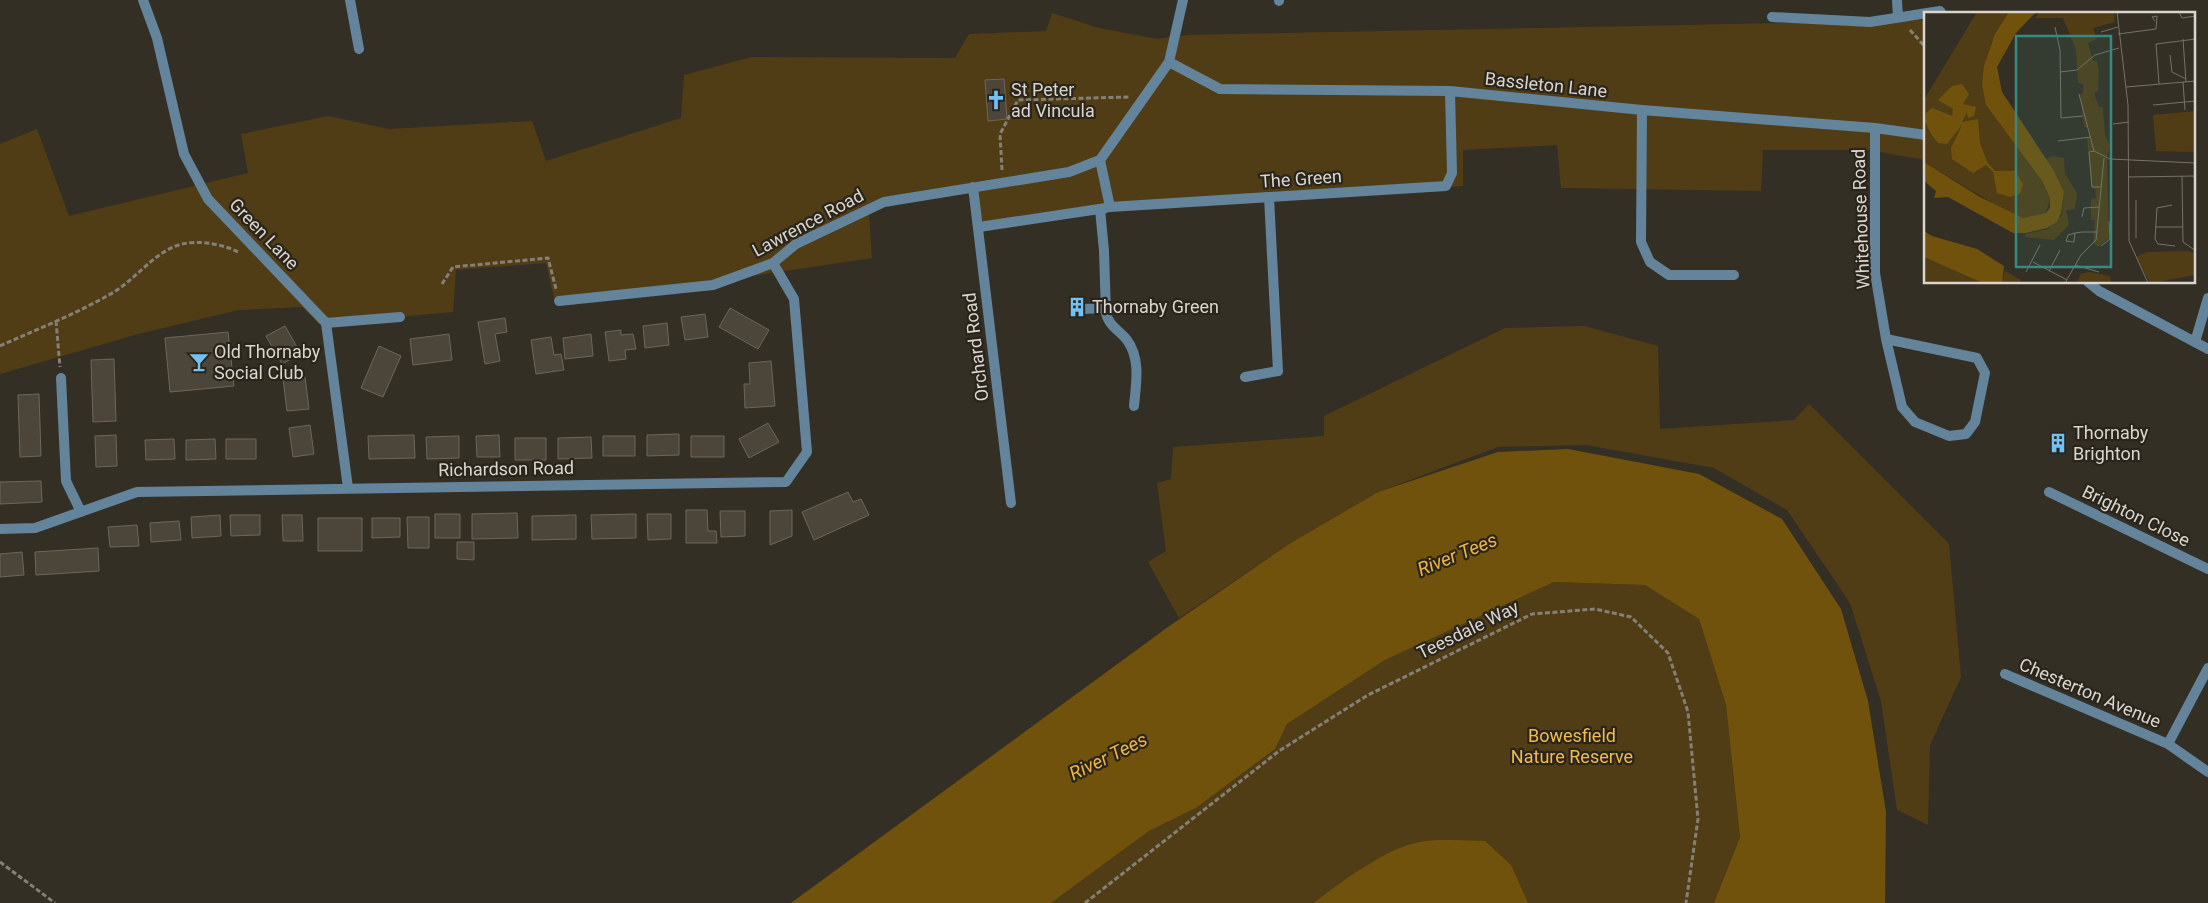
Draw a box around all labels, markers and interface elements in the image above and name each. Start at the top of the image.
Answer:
inset map [1924,12,2196,284]
street label: Bassleton Lane [1484,68,1608,101]
place label: St Peter ad Vincula [1011,79,1095,121]
church icon: St Peter ad Vincula [985,89,1007,111]
street label: Whitehouse Road [1848,148,1873,290]
street label: The Green [1259,165,1343,192]
street label: Lawrence Road [748,184,867,261]
street label: Green Lane [225,194,303,274]
street label: Orchard Road [958,292,993,403]
building icon: Thornaby Green [1066,296,1088,318]
place label: Thornaby Green [1092,296,1219,317]
place label: Old Thornaby Social Club [214,341,321,383]
bar icon: Old Thornaby Social Club [188,351,210,373]
place label: Thornaby Brighton [2073,422,2149,464]
building icon: Thornaby Brighton [2047,432,2069,454]
street label: Richardson Road [438,457,574,480]
street label: Brighton Close [2079,480,2194,551]
water label: River Tees [1414,528,1500,581]
street label: Teesdale Way [1414,596,1522,663]
street label: Chesterton Avenue [2016,653,2164,732]
park label: Bowesfield Nature Reserve [1511,725,1633,767]
water label: River Tees [1065,728,1151,785]

